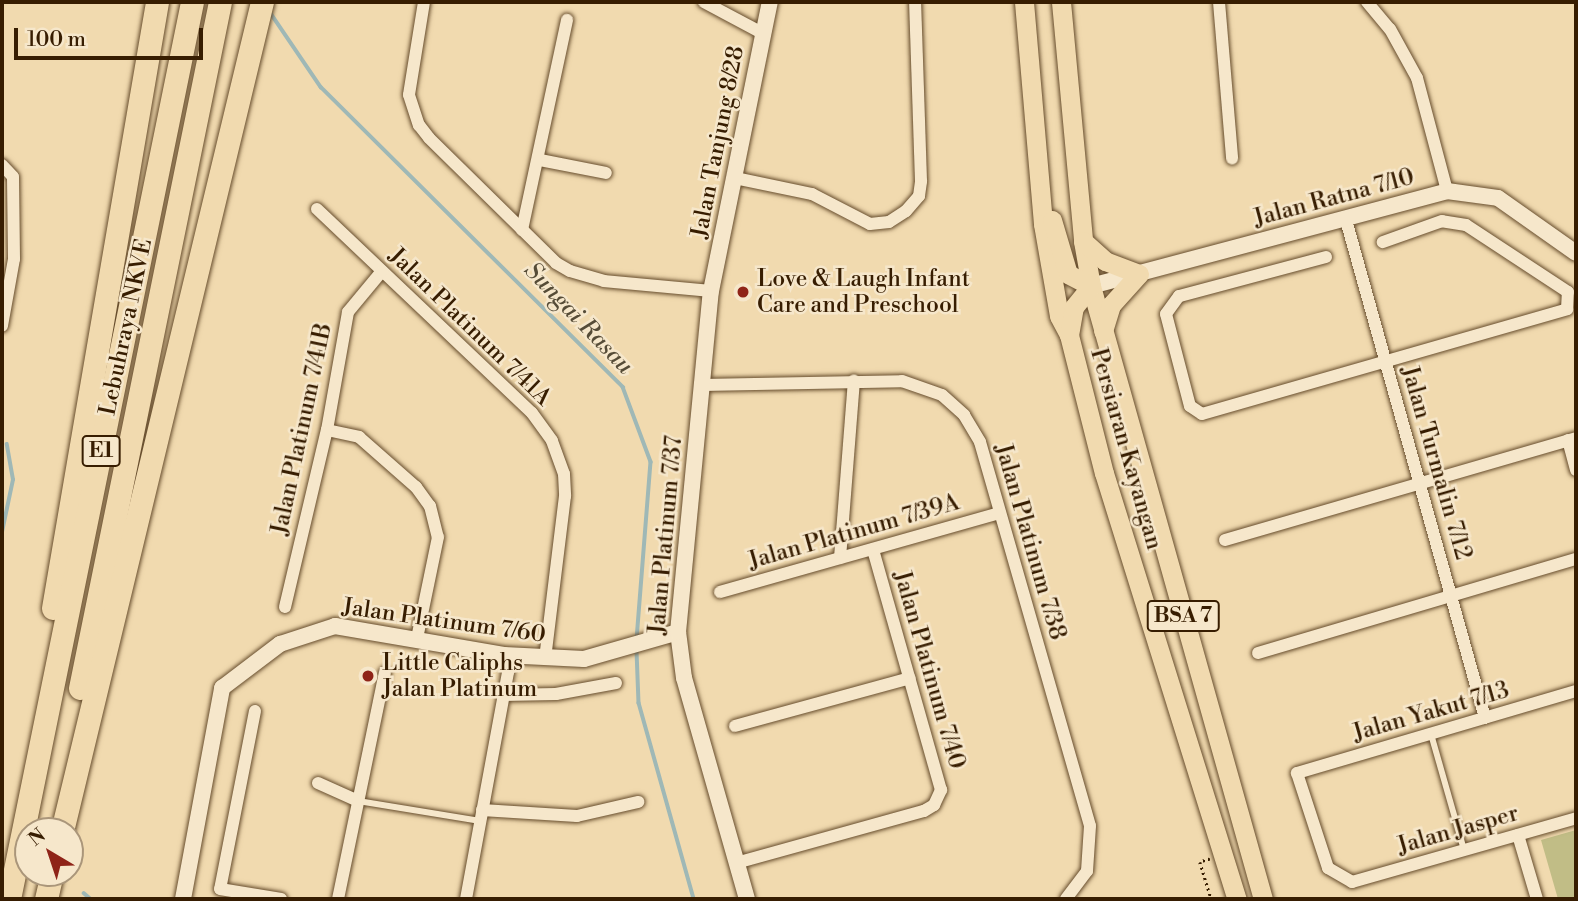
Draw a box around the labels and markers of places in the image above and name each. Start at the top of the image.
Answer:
place label: Love & Laugh Infant Care and Preschool [757,265,970,319]
marker: Love & Laugh Infant Care and Preschool [735,284,751,300]
place label: Little Caliphs Jalan Platinum [382,649,537,703]
marker: Little Caliphs Jalan Platinum [360,668,376,684]

